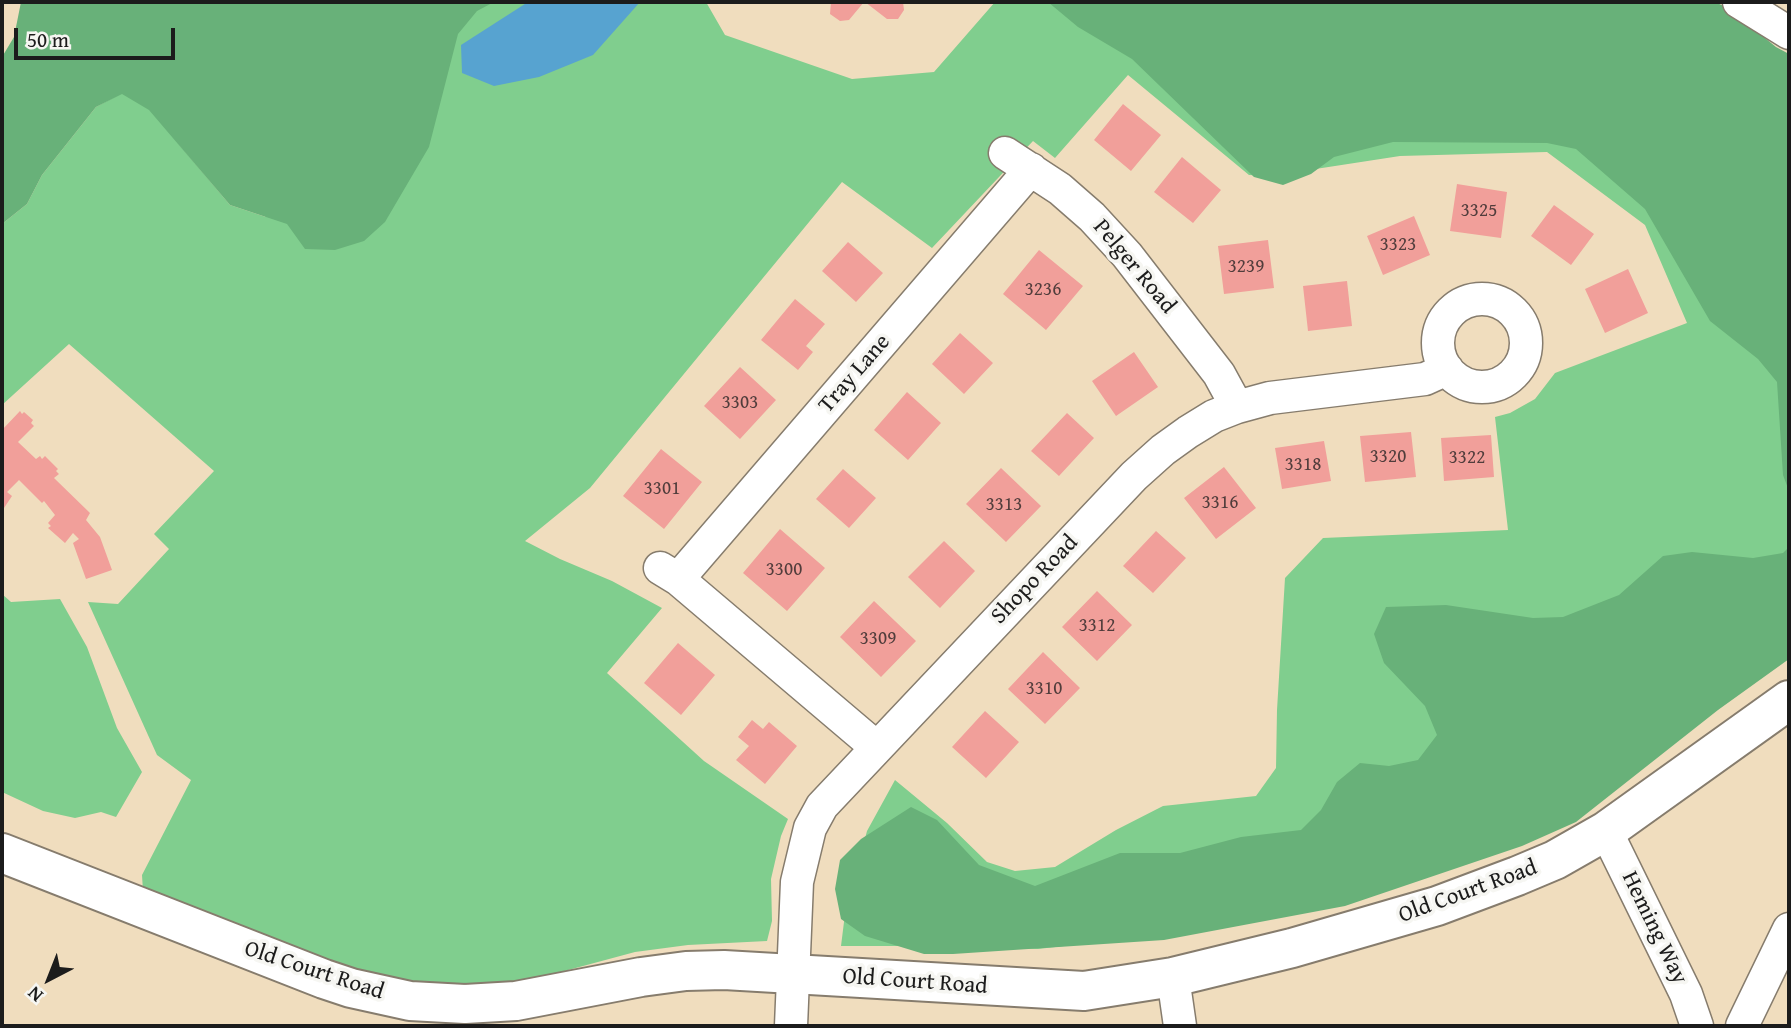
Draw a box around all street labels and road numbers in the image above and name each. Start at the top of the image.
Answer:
street label: Pelger Road [1087,214,1181,320]
street label: Tray Lane [813,329,897,419]
street label: Shopo Road [986,530,1084,630]
street label: Old Court Road [1395,854,1541,930]
street label: Heming Way [1615,867,1693,989]
street label: Old Court Road [241,935,387,1007]
street label: Old Court Road [842,963,988,1001]

